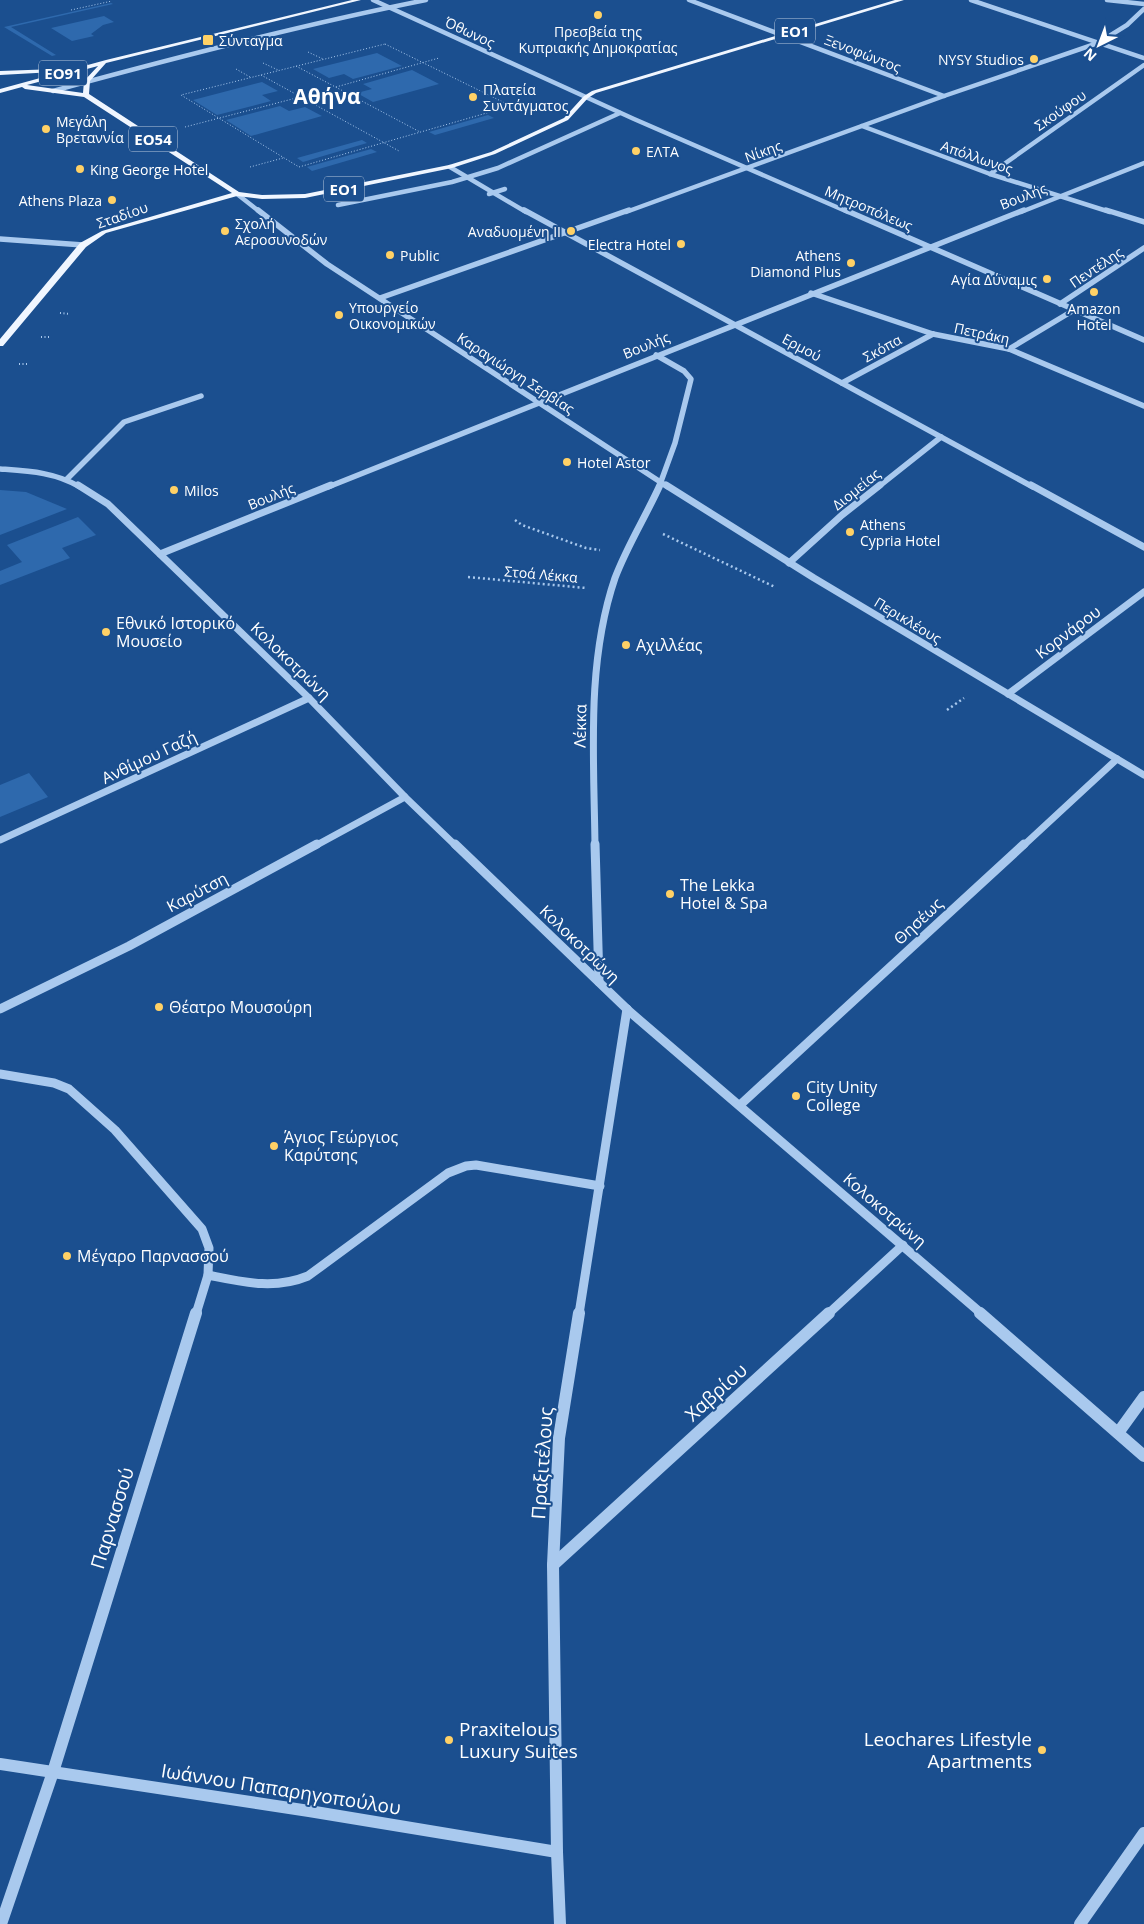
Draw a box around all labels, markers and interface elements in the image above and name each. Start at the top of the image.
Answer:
marker: Πρεσβεία της Κυπριακής Δημοκρατίας [592,9,604,21]
street label: Όθωνος [441,12,498,52]
road number: ΕΟ1 [775,18,815,44]
north arrow [1074,20,1124,70]
place label: Πρεσβεία της Κυπριακής Δημοκρατίας [518,22,678,57]
street label: Ξενοφώντος [822,30,904,76]
place label: Σύνταγμα [219,31,283,50]
marker: Σύνταγμα [201,33,215,47]
text: N [1079,44,1101,66]
place label: NYSY Studios [938,50,1024,69]
marker: NYSY Studios [1028,53,1040,65]
road number: ΕΟ91 [39,60,87,86]
place label: Πλατεία Συντάγματος [483,80,569,115]
district label: Αθήνα [293,82,361,110]
street label: Σκούφου [1030,85,1090,135]
marker: Πλατεία Συντάγματος [467,91,479,103]
place label: Μεγάλη Βρεταννία [56,112,124,147]
marker: Μεγάλη Βρεταννία [40,123,52,135]
road number: ΕΟ54 [129,126,177,152]
street label: Νίκης [742,135,784,166]
street label: Απόλλωνος [938,136,1016,178]
place label: ΕΛΤΑ [646,142,679,161]
marker: ΕΛΤΑ [630,145,642,157]
place label: King George Hotel [90,160,208,179]
marker: King George Hotel [74,163,86,175]
road number: ΕΟ1 [324,176,364,202]
street label: Βουλής [997,178,1049,214]
street label: Μητροπόλεως [822,181,916,235]
place label: Athens Plaza [19,191,102,210]
marker: Athens Plaza [106,194,118,206]
street label: Σταδίου [94,197,150,233]
place label: Σχολή Αεροσυνοδών [235,214,327,249]
place label: Αναδυομένη ΙΙ [468,222,561,241]
marker: Σχολή Αεροσυνοδών [219,225,231,237]
marker: Αναδυομένη ΙΙ [565,225,577,237]
place label: Electra Hotel [588,235,671,254]
marker: Electra Hotel [675,238,687,250]
street label: Πεντέλης [1066,242,1127,292]
place label: Public [400,246,440,265]
place label: Athens Diamond Plus [750,246,841,281]
marker: Public [384,249,396,261]
marker: Athens Diamond Plus [845,257,857,269]
place label: Αγία Δύναμις [951,270,1037,289]
marker: Αγία Δύναμις [1041,273,1053,285]
marker: Amazon Hotel [1088,286,1100,298]
place label: Υπουργείο Οικονομικών [349,298,436,333]
place label: Amazon Hotel [1067,299,1121,334]
marker: Υπουργείο Οικονομικών [333,309,345,321]
street label: Πετράκη [952,318,1012,348]
street label: Βουλής [620,327,672,363]
street label: Καραγιώργη Σερβίας [454,328,579,418]
street label: Ερμού [779,329,825,365]
street label: Σκόπα [859,329,905,366]
place label: Hotel Astor [577,453,651,472]
marker: Hotel Astor [561,456,573,468]
street label: Διομείας [828,464,884,514]
street label: Βουλής [245,478,297,514]
place label: Milos [184,481,219,500]
marker: Milos [168,484,180,496]
place label: Athens Cypria Hotel [860,515,940,550]
marker: Athens Cypria Hotel [844,526,856,538]
street label: Στοά Λέκκα [504,561,579,587]
street label: Περικλέους [871,592,945,648]
street label: Κορνάρου [1031,600,1105,664]
place label: Εθνικό Ιστορικό Μουσείο [116,612,235,652]
street label: Κολοκοτρώνη [246,617,336,705]
marker: Εθνικό Ιστορικό Μουσείο [100,626,112,638]
place label: Αχιλλέας [636,634,703,656]
marker: Αχιλλέας [620,639,632,651]
street label: Λέκκα [569,704,591,748]
street label: Ανθίμου Γαζή [98,725,200,789]
street label: Καρύτση [163,867,231,917]
place label: The Lekka Hotel & Spa [680,874,768,914]
marker: The Lekka Hotel & Spa [664,888,676,900]
street label: Θησέως [889,892,948,949]
street label: Κολοκοτρώνη [535,900,625,988]
place label: Θέατρο Μουσούρη [169,996,312,1018]
marker: Θέατρο Μουσούρη [153,1001,165,1013]
place label: City Unity College [806,1076,878,1116]
marker: City Unity College [790,1090,802,1102]
place label: Άγιος Γεώργιος Καρύτσης [284,1126,398,1166]
marker: Άγιος Γεώργιος Καρύτσης [268,1140,280,1152]
street label: Κολοκοτρώνη [839,1168,931,1252]
place label: Μέγαρο Παρνασσού [77,1245,229,1267]
marker: Μέγαρο Παρνασσού [61,1250,73,1262]
street label: Χαβρίου [679,1357,753,1427]
street label: Πραξιτέλους [525,1406,559,1520]
street label: Παρνασσού [84,1464,140,1572]
place label: Praxitelous Luxury Suites [459,1716,578,1764]
place label: Leochares Lifestyle Apartments [864,1726,1032,1774]
marker: Praxitelous Luxury Suites [443,1734,455,1746]
marker: Leochares Lifestyle Apartments [1036,1744,1048,1756]
street label: Ιωάννου Παπαρηγοπούλου [159,1757,403,1821]

